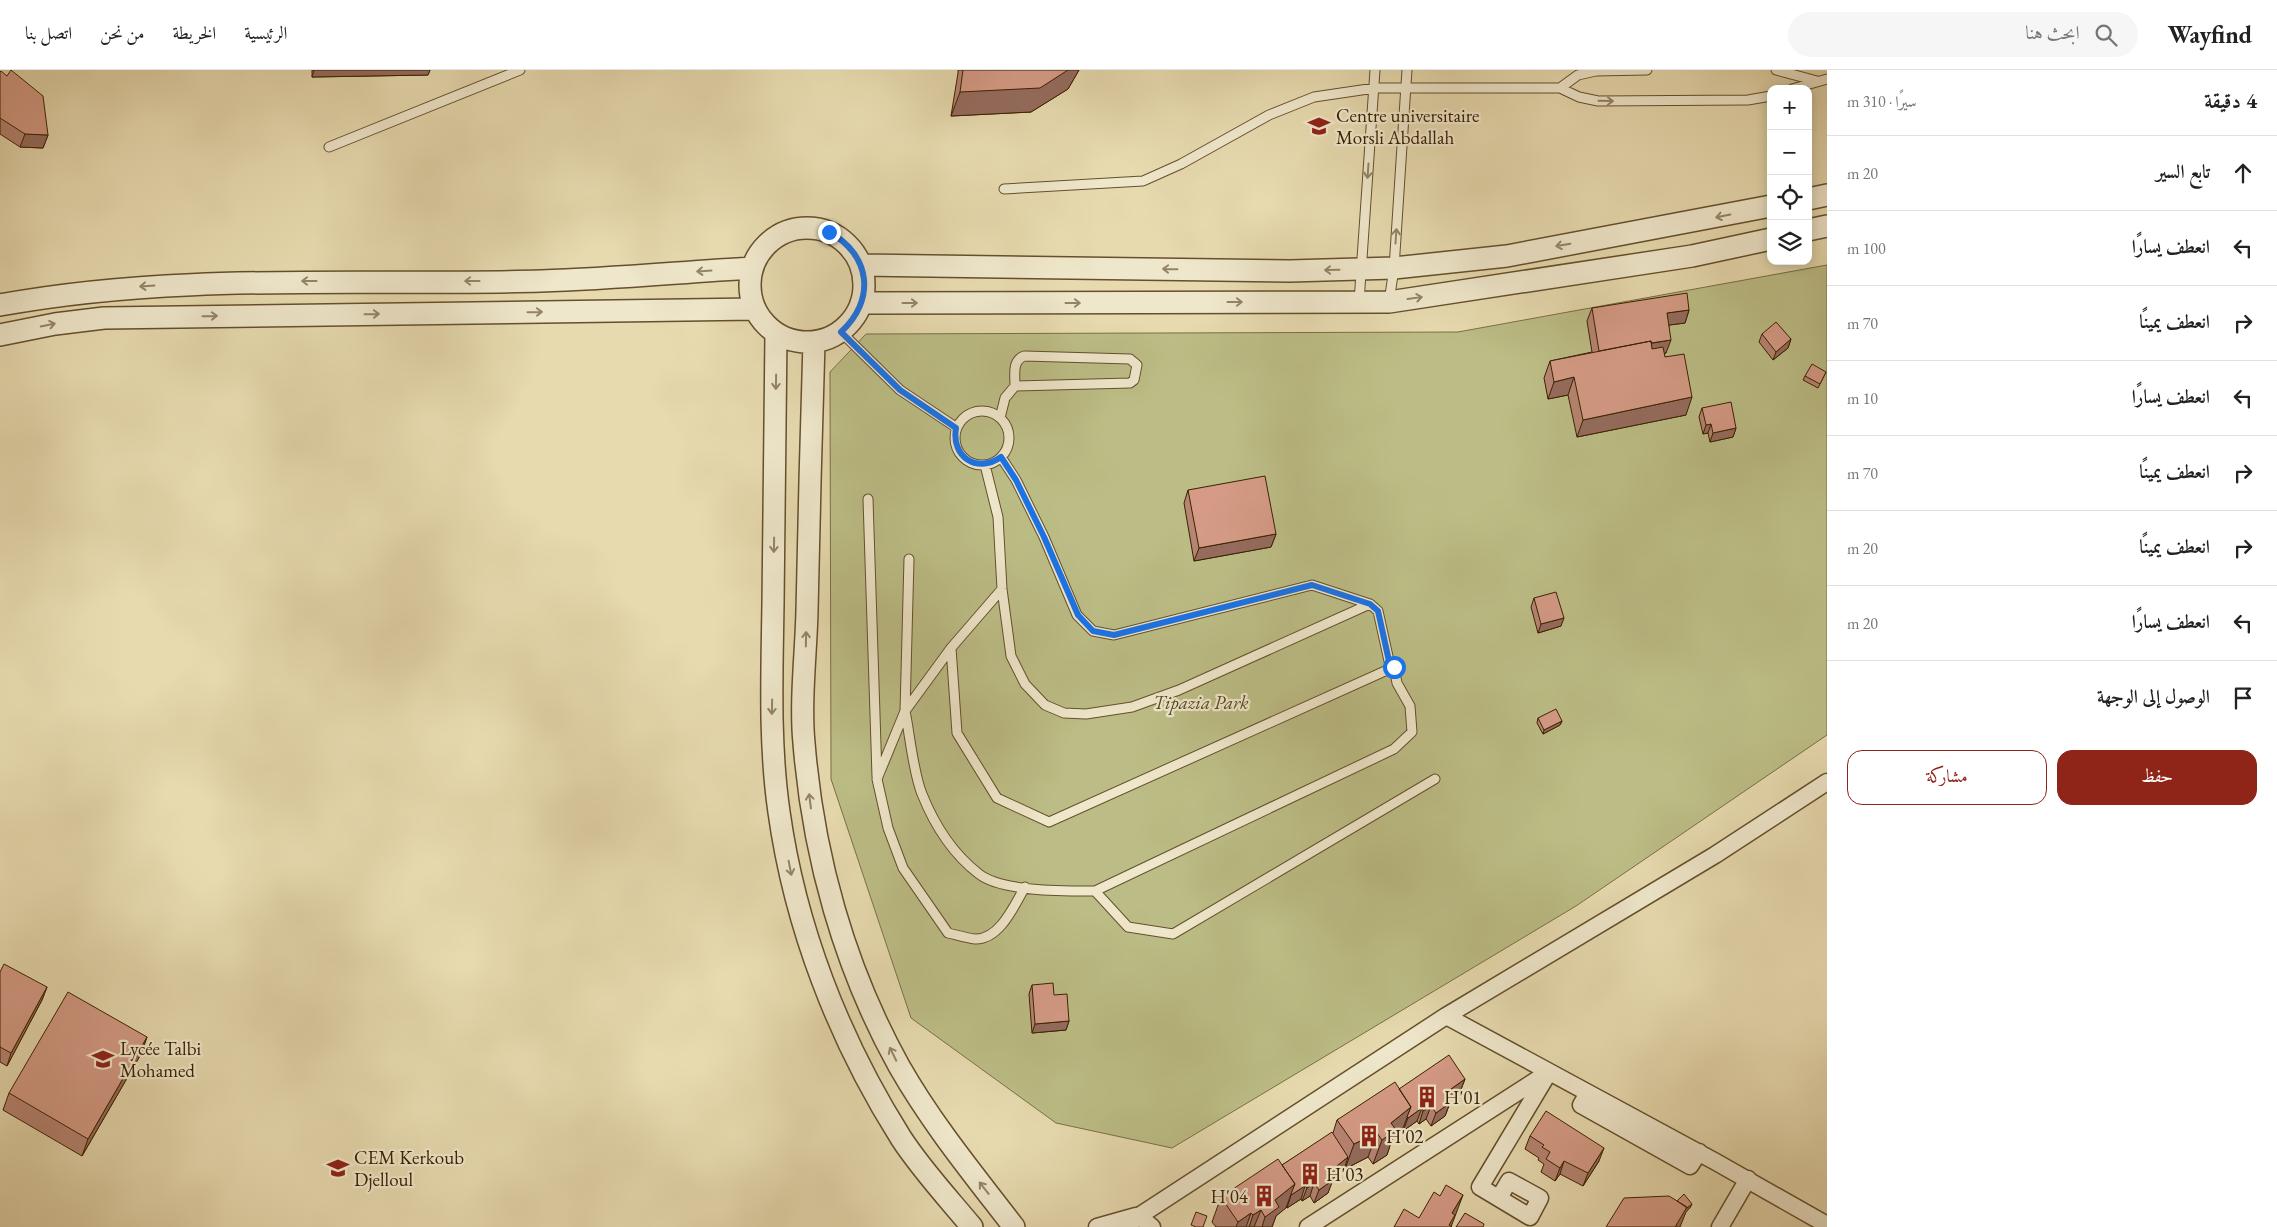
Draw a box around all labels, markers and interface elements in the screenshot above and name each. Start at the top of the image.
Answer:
search box [1788,12,2138,57]
text: Wayfind [2168,19,2252,50]
text: ابحث هنا [2025,20,2080,45]
text: اتصل بنا [25,21,72,44]
text: من نحن [100,21,144,44]
text: الخريطة [172,21,216,44]
text: الرئيسية [244,21,287,44]
icon: search [2092,21,2120,49]
map controls [1767,85,1812,265]
button: + [1767,85,1812,130]
text: 4 دقيقة [2204,87,2257,114]
text: سيرًا · 310 m [1847,91,1917,112]
one-way arrow [1598,96,1614,106]
place label: Centre universitaire Morsli Abdallah [1336,103,1480,150]
school or university icon: Centre universitaire Morsli Abdallah [1306,113,1332,139]
button: − [1767,130,1812,175]
text: تابع السير [2156,159,2210,184]
icon: ahead [2229,159,2257,187]
one-way arrow [1364,163,1373,179]
text: 20 m [1847,163,1878,184]
button: locate [1767,175,1812,220]
one-way arrow [1715,211,1731,221]
button: layers [1767,220,1812,265]
route end [818,221,841,244]
one-way arrow [1391,228,1400,244]
text: انعطف يسارًا [2132,234,2210,259]
icon: left [2229,234,2257,262]
text: 100 m [1847,238,1886,259]
one-way arrow [1556,241,1572,251]
one-way arrow [1162,265,1178,274]
one-way arrow [1325,265,1341,275]
one-way arrow [696,267,712,276]
one-way arrow [301,276,318,286]
one-way arrow [464,276,480,286]
one-way arrow [139,282,155,291]
one-way arrow [1407,293,1423,303]
one-way arrow [1226,297,1243,307]
one-way arrow [902,298,918,308]
one-way arrow [1064,298,1080,308]
one-way arrow [526,307,543,317]
one-way arrow [364,309,380,319]
text: انعطف يمينًا [2139,309,2210,334]
icon: right [2229,309,2257,337]
one-way arrow [202,311,218,321]
text: 70 m [1847,313,1878,334]
one-way arrow [39,320,55,330]
one-way arrow [771,374,780,390]
text: انعطف يسارًا [2132,384,2210,409]
icon: left [2229,384,2257,412]
text: 10 m [1847,388,1878,409]
text: انعطف يمينًا [2139,459,2210,484]
icon: right [2229,459,2257,487]
text: 70 m [1847,463,1878,484]
text: انعطف يمينًا [2139,534,2210,559]
icon: right [2229,534,2257,562]
one-way arrow [769,536,779,553]
text: 20 m [1847,538,1878,559]
text: انعطف يسارًا [2132,609,2210,634]
icon: left [2229,609,2257,637]
text: 20 m [1847,613,1878,634]
one-way arrow [801,631,811,648]
route start [1383,656,1406,679]
text: الوصول إلى الوجهة [2097,684,2210,709]
icon: arrive [2229,684,2257,712]
park label: Tipazia Park [1153,690,1249,715]
one-way arrow [767,699,777,715]
button: مشاركة [1847,750,2047,805]
button: حفظ [2057,750,2257,805]
one-way arrow [805,794,815,810]
one-way arrow [786,860,795,876]
place label: Lycée Talbi Mohamed [120,1036,201,1083]
school or university icon: Lycée Talbi Mohamed [90,1046,116,1072]
one-way arrow [888,1047,897,1062]
building icon: H'01 [1414,1084,1440,1110]
place label: H'01 [1444,1085,1481,1110]
building icon: H'02 [1356,1123,1382,1149]
place label: H'02 [1386,1124,1423,1149]
place label: CEM Kerkoub Djelloul [354,1145,464,1192]
school or university icon: CEM Kerkoub Djelloul [325,1155,351,1181]
building icon: H'03 [1297,1161,1323,1187]
place label: H'03 [1326,1162,1363,1187]
one-way arrow [979,1181,989,1195]
building icon: H'04 [1251,1183,1277,1209]
place label: H'04 [1211,1184,1249,1209]

